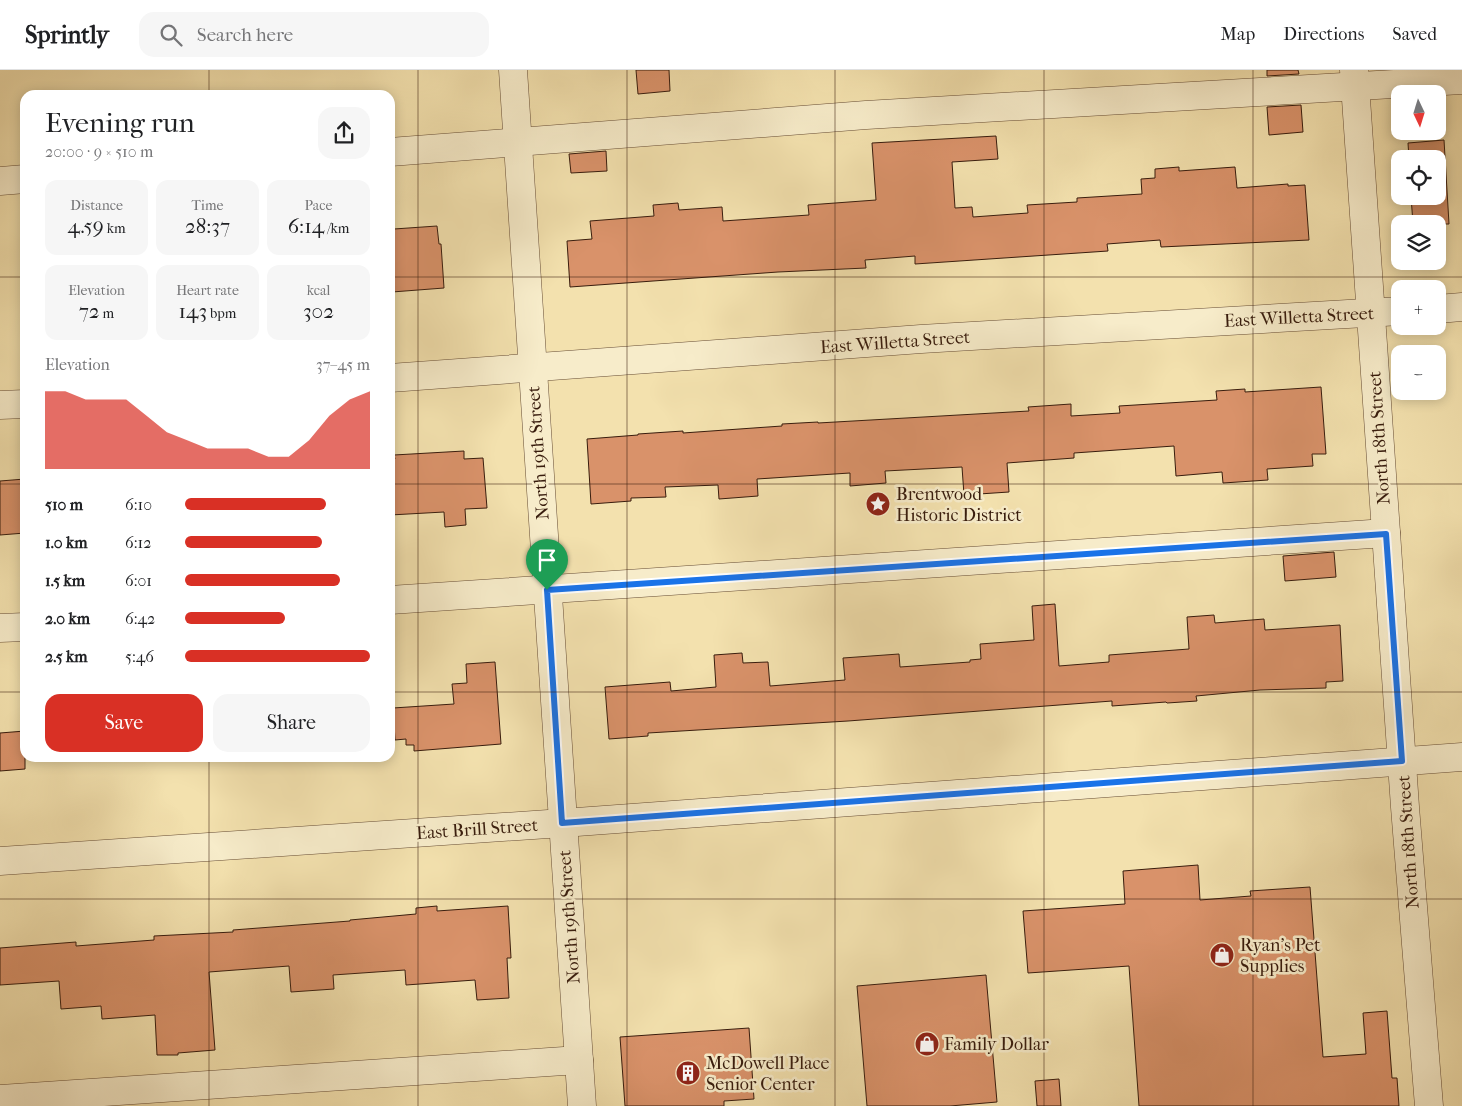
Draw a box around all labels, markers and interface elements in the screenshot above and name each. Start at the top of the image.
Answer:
search box [139,12,489,57]
text: Sprintly [25,21,109,49]
icon: search [157,21,185,49]
text: Search here [197,24,293,46]
text: Map [1221,24,1255,45]
text: Directions [1283,24,1364,45]
text: Saved [1392,24,1437,45]
north arrow [1391,85,1446,140]
map controls [1391,85,1446,400]
text: Evening run [45,106,195,139]
button: share [318,107,370,159]
text: 20:00 · 9 × 510 m [45,142,153,161]
button: locate [1391,150,1446,205]
text: Distance [70,197,123,214]
text: Time [192,197,223,214]
text: Pace [305,197,332,214]
text: 4.59 [67,214,104,238]
text: 28:37 [185,214,230,238]
text: 6:14 [288,214,324,238]
button: layers [1391,215,1446,270]
text: km [104,220,126,237]
text: /km [324,220,349,237]
button: + [1391,280,1446,335]
text: Elevation [68,282,125,299]
text: Heart rate [176,282,239,299]
text: kcal [307,282,330,299]
text: 72 [79,299,100,323]
text: 143 [178,299,207,323]
text: 302 [303,299,334,323]
street label: East Willetta Street [1223,303,1375,332]
text: m [100,305,114,322]
text: bpm [207,305,237,322]
street label: East Willetta Street [819,327,971,358]
button: − [1391,345,1446,400]
text: Elevation [45,355,110,374]
text: 37–45 m [316,355,370,374]
street label: North 18th Street [1364,370,1395,505]
street label: North 19th Street [523,385,554,521]
place label: Brentwood Historic District [896,484,1022,526]
place icon: Brentwood Historic District [865,491,891,517]
text: 510 m [45,495,83,514]
text: 6:10 [125,495,152,514]
text: 1.0 km [45,533,88,552]
text: 6:12 [125,533,151,552]
pin [526,539,568,590]
icon: arrive [533,546,561,574]
text: 1.5 km [45,571,85,590]
text: 6:01 [125,571,152,590]
text: 2.0 km [45,609,90,628]
text: 6:42 [125,609,155,628]
text: 2.5 km [45,647,88,666]
text: 5:46 [125,647,154,666]
button: Save [45,694,203,752]
button: Share [213,694,370,752]
street label: North 18th Street [1393,774,1424,909]
street label: East Brill Street [415,815,539,844]
street label: North 19th Street [554,849,585,985]
place label: Ryan's Pet Supplies [1240,935,1321,977]
shop icon: Ryan's Pet Supplies [1209,942,1235,968]
shop icon: Family Dollar [914,1031,940,1057]
place label: Family Dollar [944,1034,1049,1055]
place label: McDowell Place Senior Center [706,1053,829,1095]
building icon: McDowell Place Senior Center [675,1060,701,1086]

